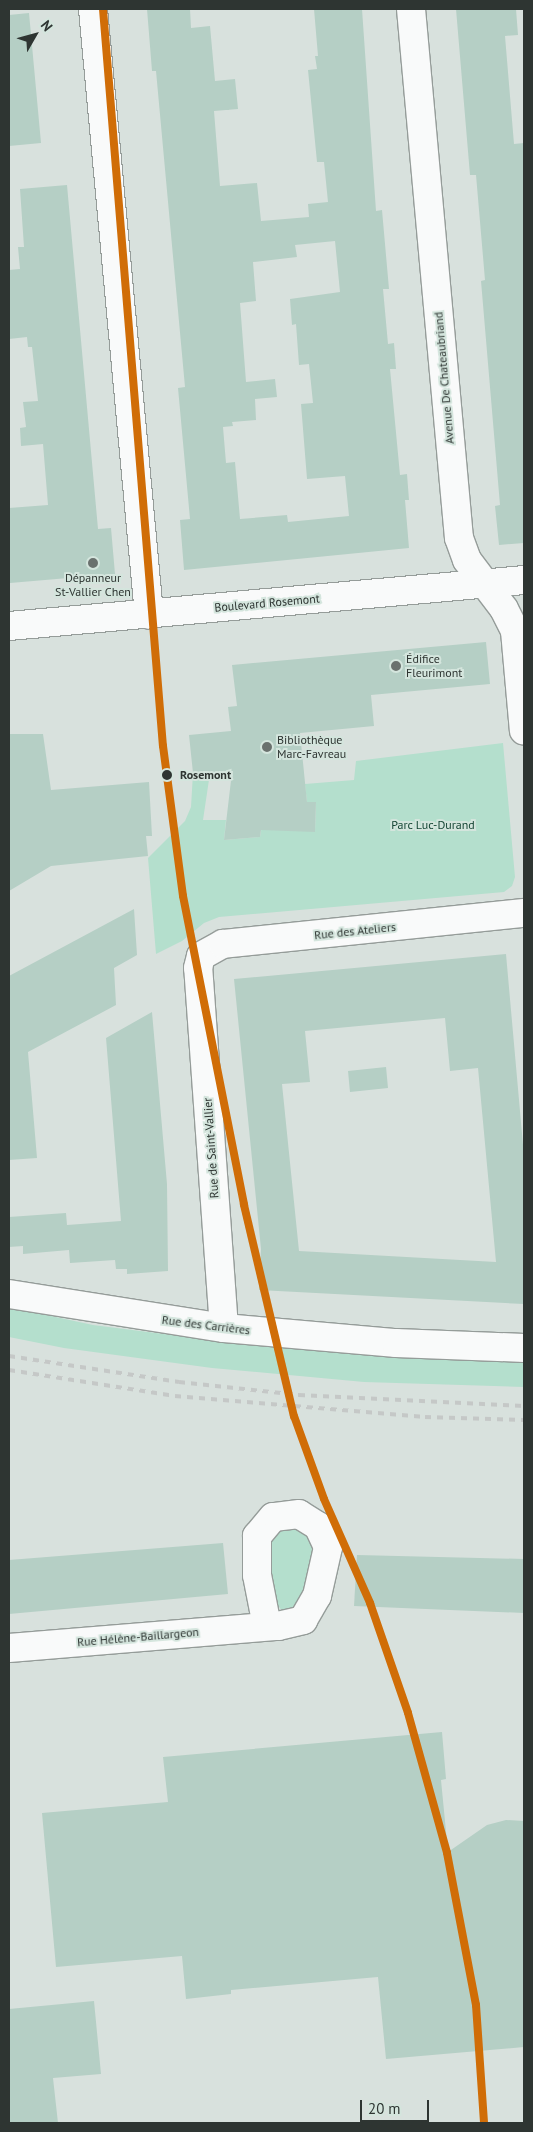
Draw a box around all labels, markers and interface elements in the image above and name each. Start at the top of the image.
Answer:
north arrow [10,10,60,60]
text: N [37,17,57,35]
street label: Avenue De Chateaubriand [431,311,457,445]
marker: Dépanneur St-Vallier Chen [87,557,99,569]
place label: Dépanneur St-Vallier Chen [55,571,131,599]
street label: Boulevard Rosemont [214,591,320,615]
place label: Édifice Fleurimont [406,652,462,680]
marker: Édifice Fleurimont [390,660,402,672]
place label: Bibliothèque Marc-Favreau [277,733,346,761]
marker: Bibliothèque Marc-Favreau [261,741,273,753]
marker: Rosemont [158,766,176,784]
place label: Rosemont [180,768,231,782]
park label: Parc Luc-Durand [391,818,475,832]
street label: Rue des Ateliers [313,920,397,942]
street label: Rue de Saint-Vallier [200,1097,222,1199]
street label: Rue des Carrières [161,1312,251,1338]
street label: Rue Hélène-Baillargeon [77,1625,199,1649]
scale bar [363,2090,432,2122]
text: 20 m [368,2099,401,2118]

